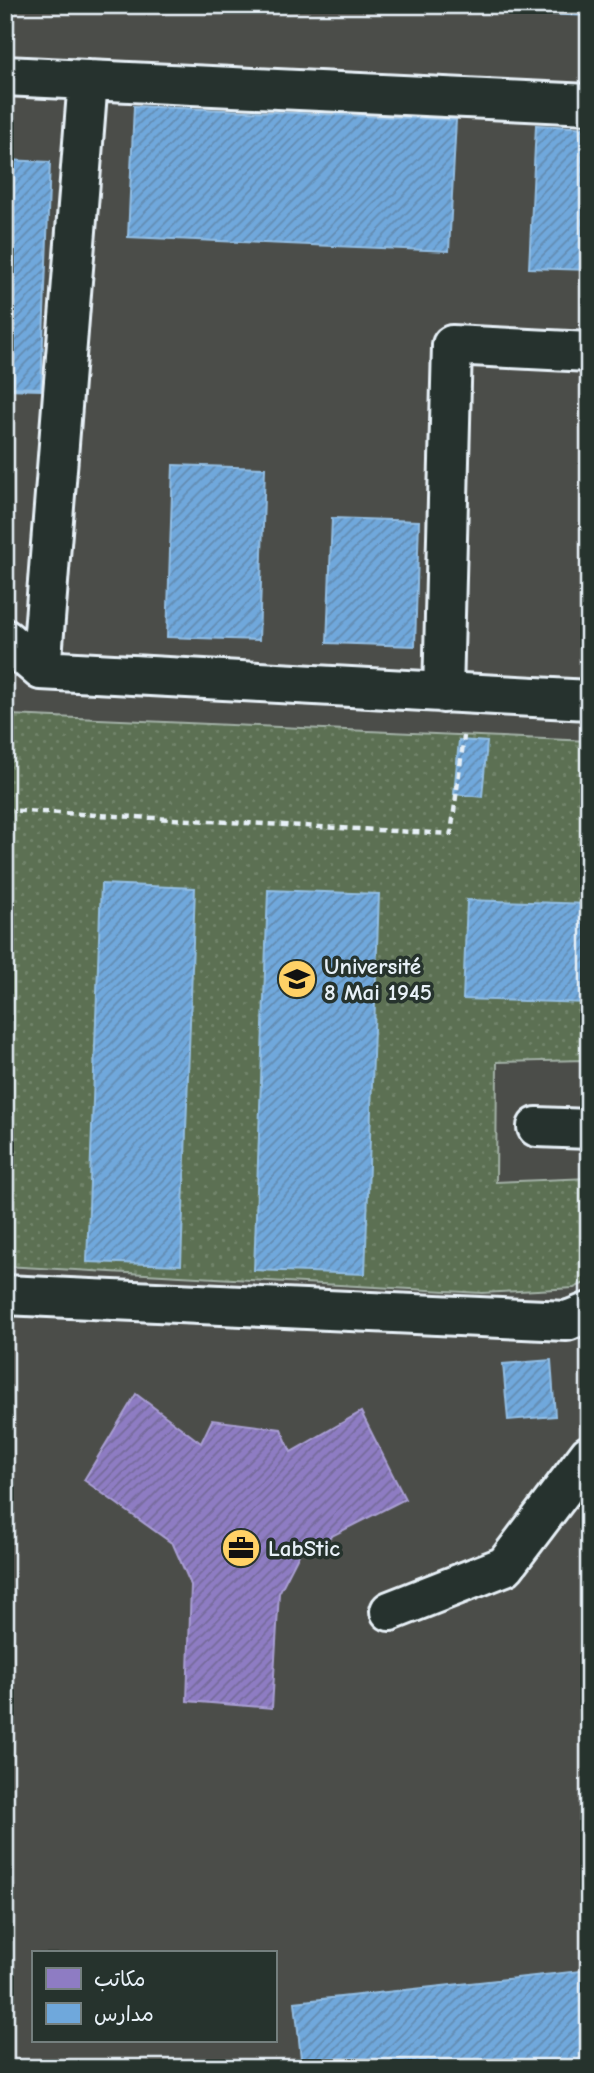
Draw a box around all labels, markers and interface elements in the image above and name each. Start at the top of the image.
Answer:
place label: Université 8 Mai 1945 [324,953,432,1006]
school or university icon: Université 8 Mai 1945 [276,958,318,1000]
office icon: LabStic [220,1527,262,1569]
place label: LabStic [268,1535,340,1562]
legend [32,1951,276,2042]
text: مكاتب [94,1967,146,1992]
text: مدارس [94,2002,154,2026]

